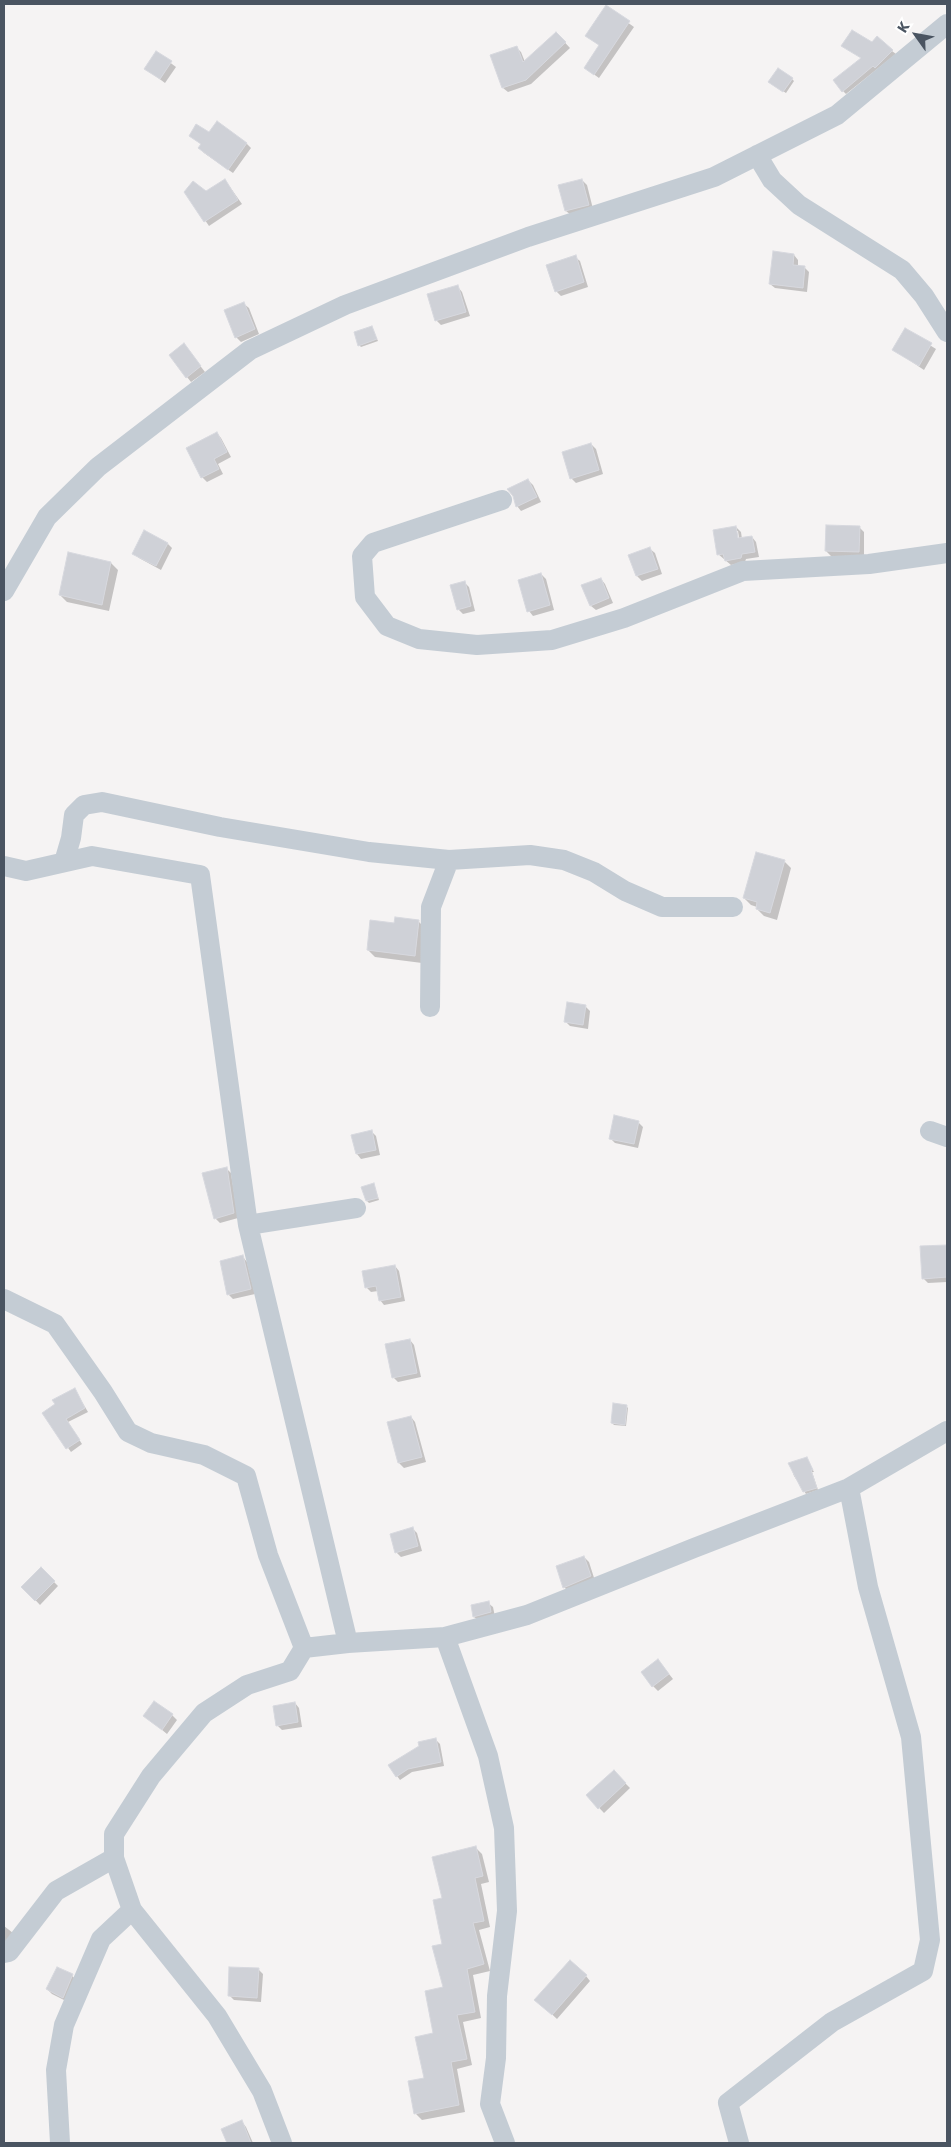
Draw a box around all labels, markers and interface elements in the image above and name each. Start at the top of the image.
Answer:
north arrow [891,10,941,60]
text: K [892,18,914,36]

